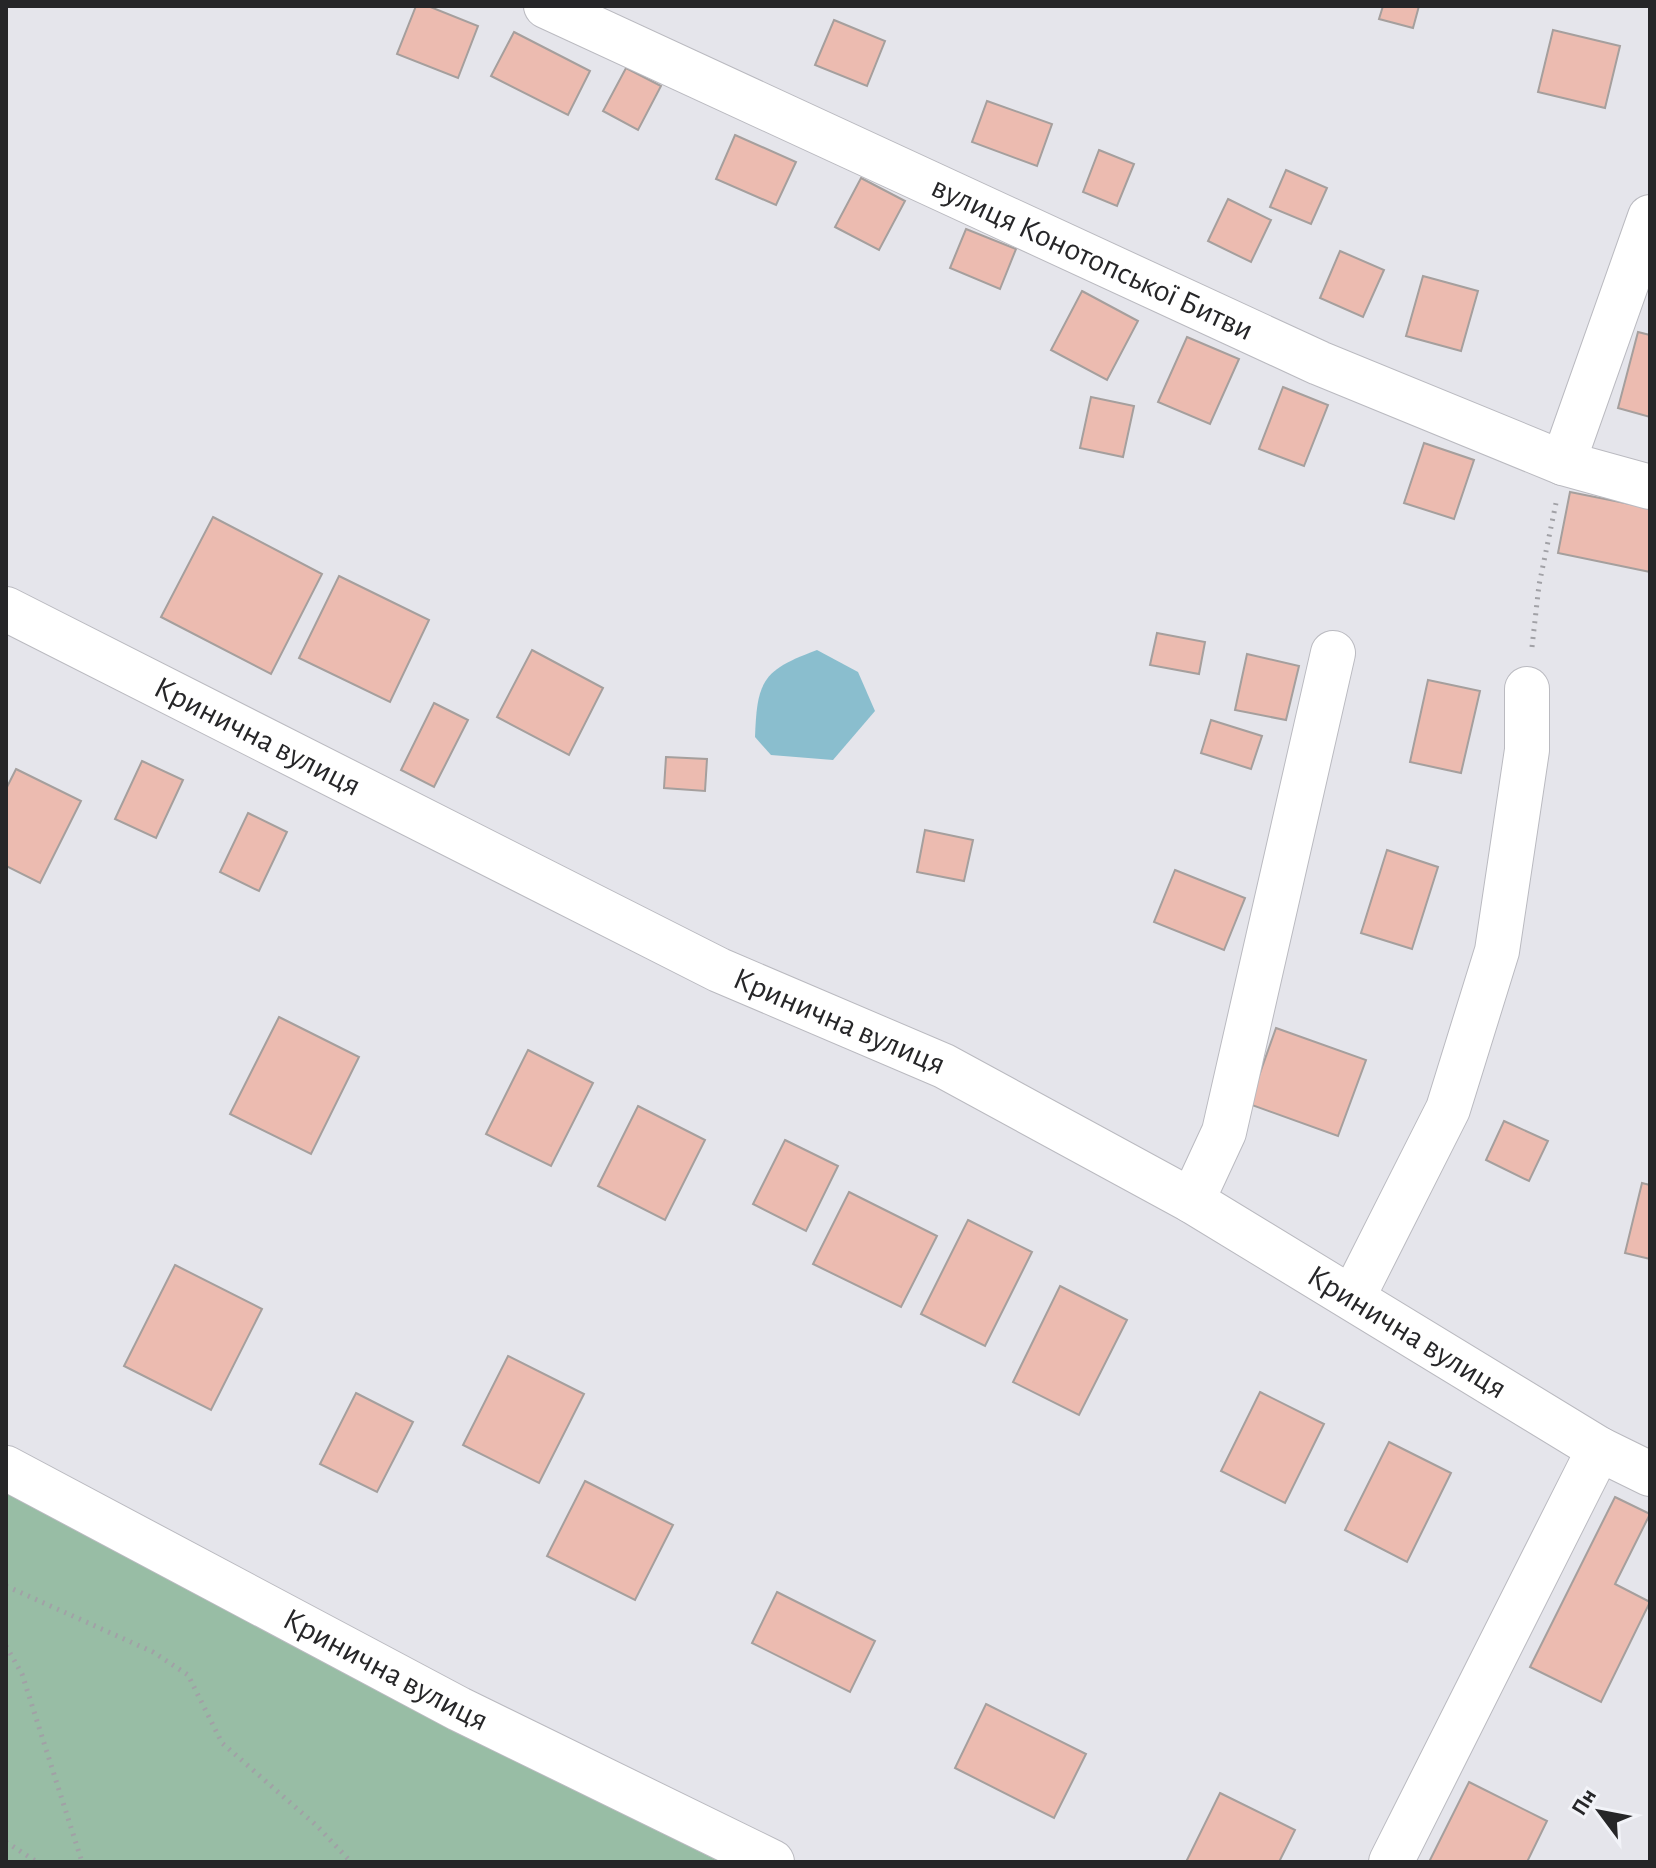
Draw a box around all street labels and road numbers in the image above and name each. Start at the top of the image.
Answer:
street label: вулиця Конотопської Битви [927,170,1258,346]
street label: Кринична вулиця [149,671,366,802]
street label: Кринична вулиця [729,962,950,1081]
street label: Кринична вулиця [1302,1259,1512,1405]
street label: Кринична вулиця [278,1603,493,1737]

